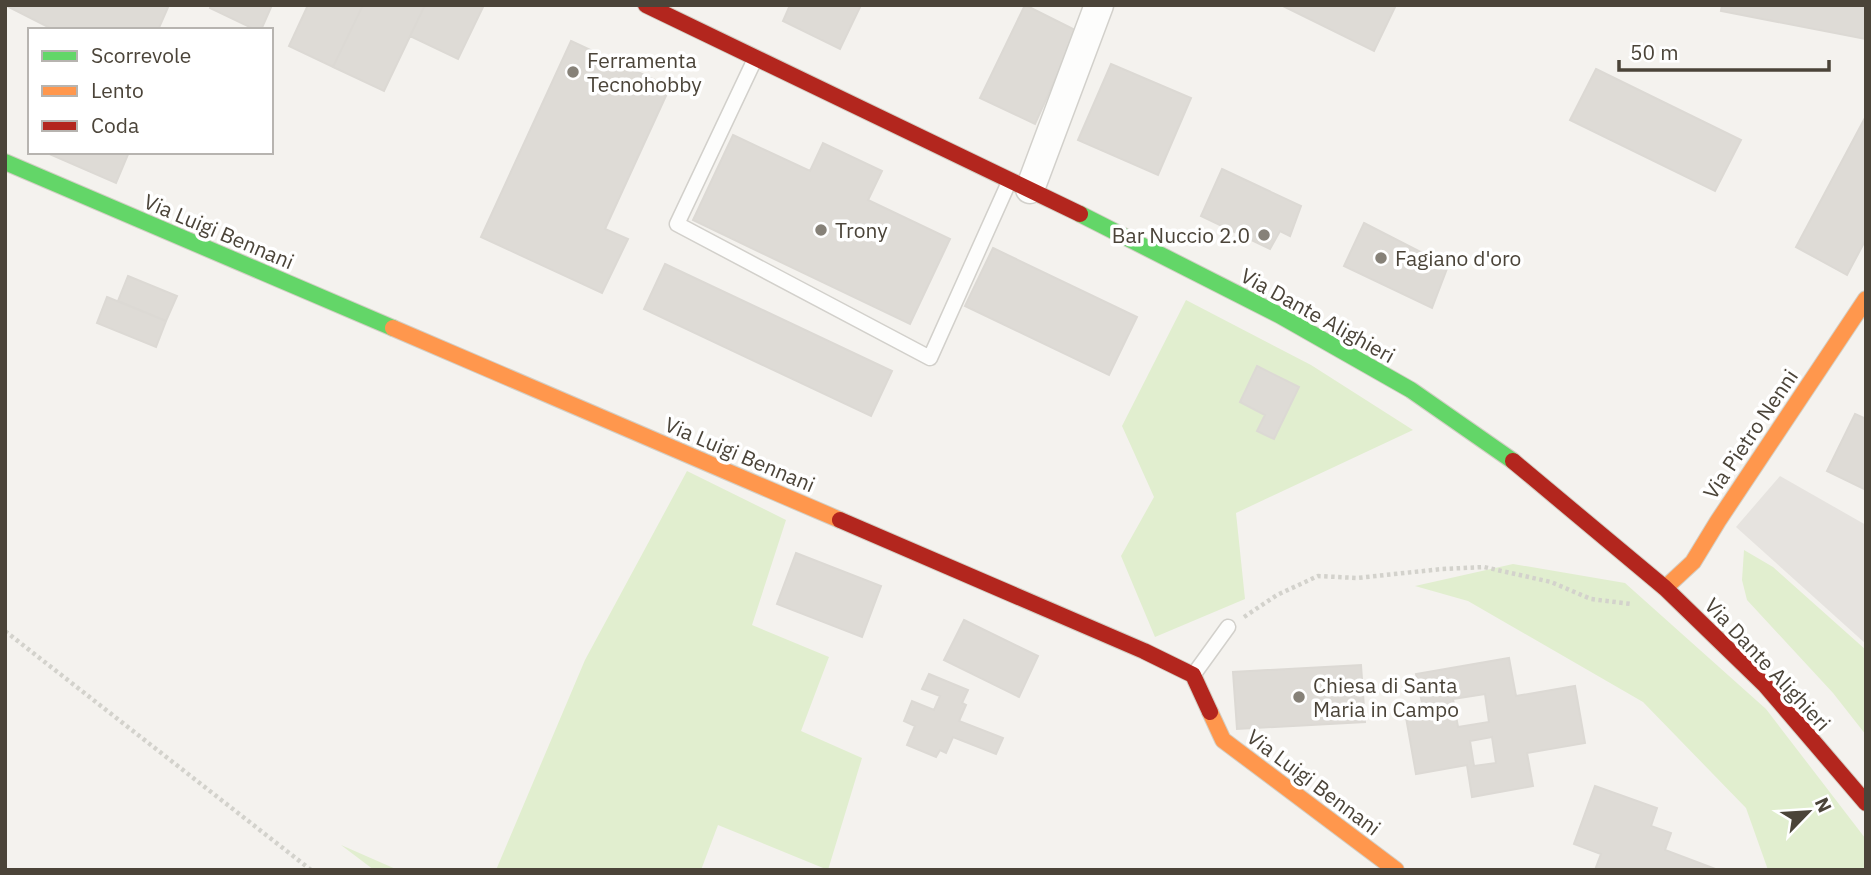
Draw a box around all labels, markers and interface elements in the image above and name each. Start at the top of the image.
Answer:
legend [28,28,273,154]
scale bar [1619,28,1829,72]
text: 50 m [1630,38,1679,66]
text: Scorrevole [91,41,191,69]
place label: Ferramenta Tecnohobby [587,46,702,98]
marker: Ferramenta Tecnohobby [565,64,581,80]
text: Lento [91,76,144,104]
text: Coda [91,111,139,139]
street label: Via Luigi Bennani [140,187,298,275]
place label: Trony [835,216,888,244]
place label: Bar Nuccio 2.0 [1112,221,1250,249]
marker: Trony [813,222,829,238]
marker: Bar Nuccio 2.0 [1256,227,1272,243]
place label: Fagiano d'oro [1395,244,1521,272]
marker: Fagiano d'oro [1373,250,1389,266]
street label: Via Dante Alighieri [1236,261,1400,369]
street label: Via Pietro Nenni [1696,364,1804,504]
street label: Via Luigi Bennani [661,410,819,498]
street label: Via Dante Alighieri [1699,591,1837,737]
place label: Chiesa di Santa Maria in Campo [1313,671,1459,723]
marker: Chiesa di Santa Maria in Campo [1291,689,1307,705]
street label: Via Luigi Bennani [1241,723,1387,841]
north arrow [1773,777,1843,847]
text: N [1810,794,1837,816]

